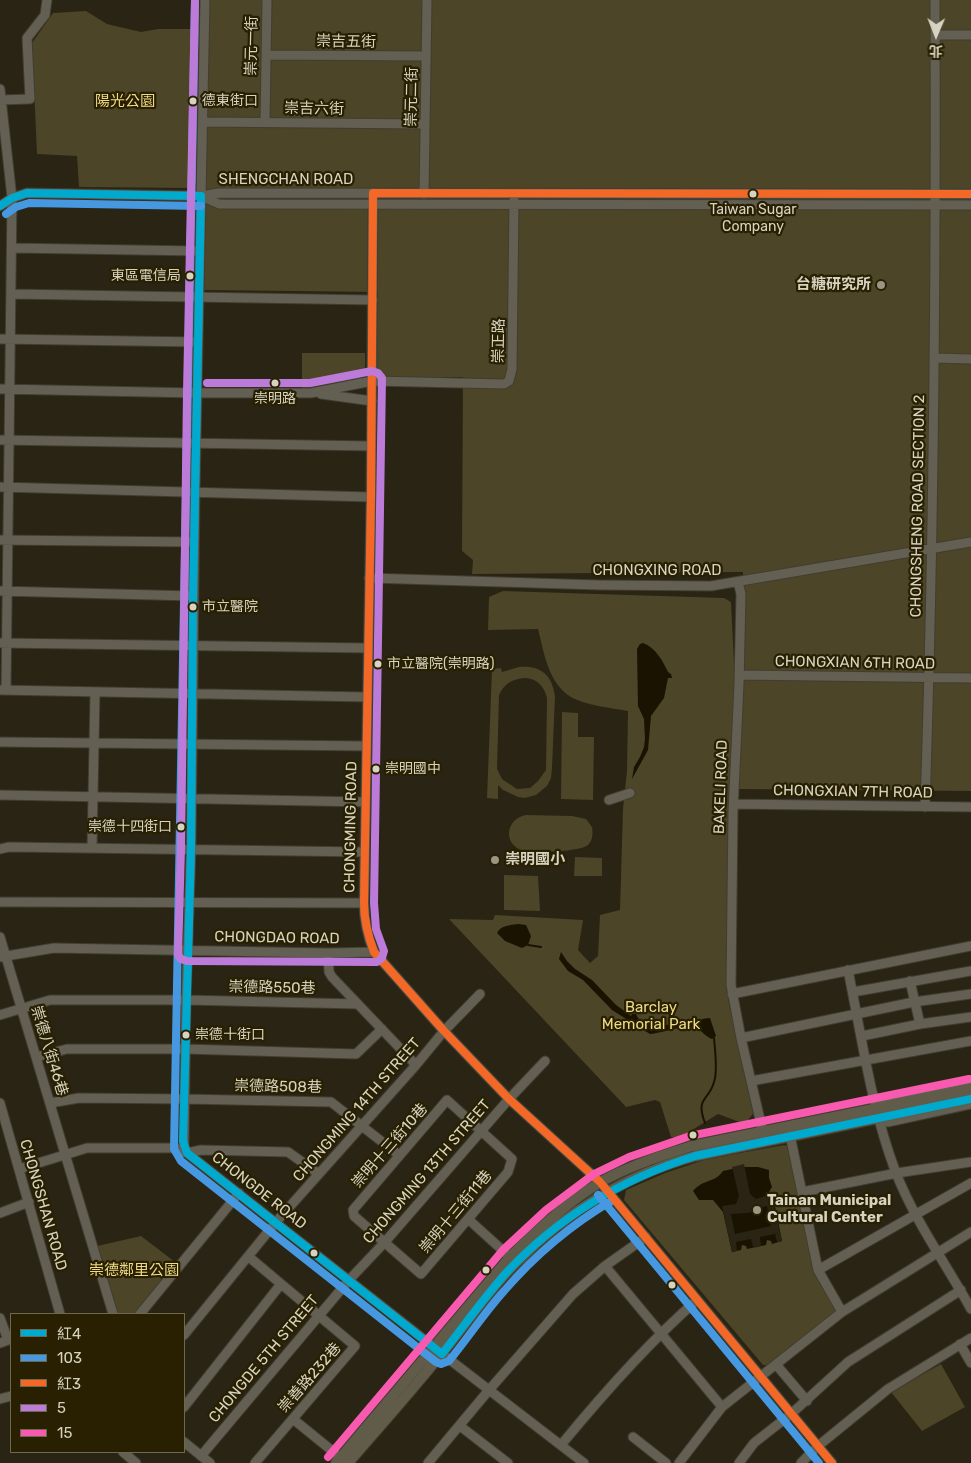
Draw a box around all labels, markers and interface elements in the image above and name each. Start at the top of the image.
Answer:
north arrow [911,10,961,60]
street label: 崇元一街 [242,16,262,76]
street label: 崇吉五街 [316,32,376,52]
text: 北 [929,42,943,59]
street label: 崇元二街 [402,67,422,127]
park label: 陽光公園 [95,93,155,111]
place label: 德東街口 [202,93,258,109]
marker: 德東街口 [188,96,198,106]
street label: 崇吉六街 [284,99,344,119]
street label: SHENGCHAN ROAD [219,171,353,189]
marker: Taiwan Sugar Company [748,189,758,199]
place label: Taiwan Sugar Company [709,202,797,234]
place label: 東區電信局 [111,268,181,284]
marker: 東區電信局 [185,271,195,281]
place label: 台糖研究所 [796,276,871,294]
marker: 台糖研究所 [875,279,887,291]
street label: 崇正路 [490,318,508,364]
marker: 崇明路 [270,378,280,388]
place label: 崇明路 [254,391,296,407]
street label: CHONGSHENG ROAD SECTION 2 [907,394,929,618]
street label: CHONGXING ROAD [592,562,722,580]
place label: 市立醫院 [202,599,258,615]
marker: 市立醫院 [188,602,198,612]
street label: CHONGXIAN 6TH ROAD [775,653,935,673]
place label: 市立醫院(崇明路) [387,656,494,672]
marker: 市立醫院(崇明路) [373,659,383,669]
street label: BAKELI ROAD [710,740,732,834]
street label: CHONGMING ROAD [341,761,361,893]
place label: 崇明國中 [385,761,441,777]
marker: 崇明國中 [371,764,381,774]
street label: CHONGXIAN 7TH ROAD [773,782,933,802]
place label: 崇德十四街口 [88,819,172,835]
marker: 崇德十四街口 [176,822,186,832]
place label: 崇明國小 [505,851,565,869]
marker: 崇明國小 [489,854,501,866]
street label: CHONGDAO ROAD [214,928,340,948]
street label: 崇德路550巷 [228,978,316,998]
park label: Barclay Memorial Park [602,999,700,1034]
street label: 崇德八街46巷 [27,1004,71,1098]
place label: 崇德十街口 [195,1027,265,1043]
marker: 崇德十街口 [181,1030,191,1040]
street label: CHONGMING 14TH STREET [290,1034,424,1186]
street label: 崇德路508巷 [234,1077,322,1097]
street label: CHONGMING 13TH STREET [360,1096,494,1248]
street label: 崇明十三街10巷 [348,1100,432,1192]
unlabelled marker [688,1130,698,1140]
street label: CHONGSHAN ROAD [16,1137,70,1273]
street label: CHONGDE ROAD [208,1149,310,1233]
street label: 崇明十三街11巷 [416,1167,496,1257]
place label: Tainan Municipal Cultural Center [767,1192,891,1227]
marker: Tainan Municipal Cultural Center [751,1204,763,1216]
unlabelled marker [309,1248,319,1258]
park label: 崇德鄰里公園 [89,1262,179,1280]
unlabelled marker [481,1265,491,1275]
unlabelled marker [667,1280,677,1290]
street label: CHONGDE 5TH STREET [205,1291,323,1427]
legend [10,1313,185,1453]
text: 紅4 [57,1325,81,1343]
street label: 崇善路232巷 [275,1339,345,1417]
text: 103 [57,1349,82,1367]
text: 紅3 [57,1375,81,1393]
text: 5 [57,1399,66,1417]
text: 15 [57,1424,72,1442]

